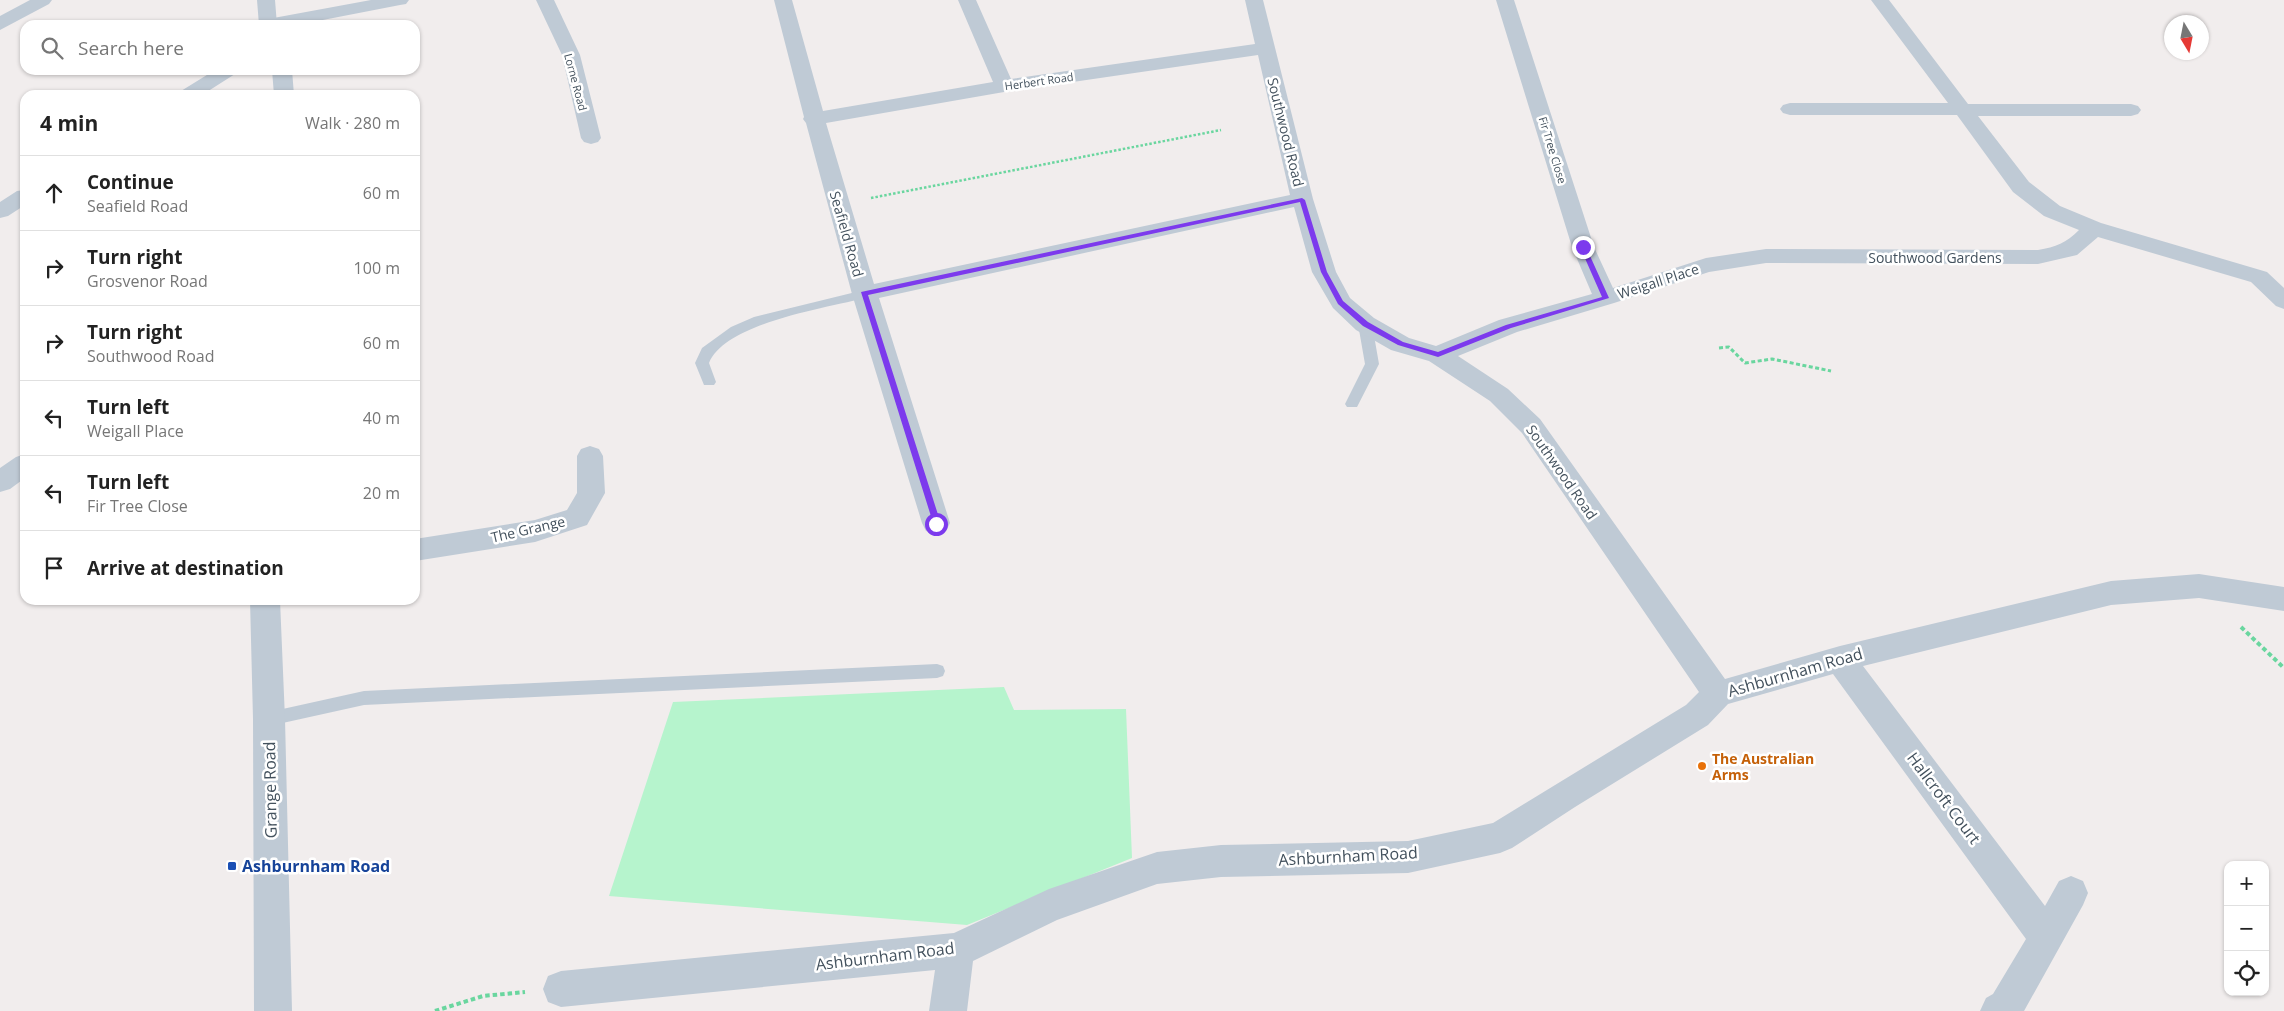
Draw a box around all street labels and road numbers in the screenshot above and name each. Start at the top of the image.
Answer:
street label: Lorne Road [561,52,591,112]
street label: Herbert Road [1004,69,1074,93]
street label: Southwood Road [1263,76,1309,188]
street label: Fir Tree Close [1536,115,1570,185]
street label: Seafield Road [826,189,868,279]
street label: Southwood Gardens [1868,248,2002,267]
street label: Weigall Place [1615,259,1701,303]
street label: Southwood Road [1522,421,1602,523]
street label: The Grange [489,511,567,547]
street label: Ashburnham Road [1725,642,1865,702]
street label: Grange Road [258,741,282,839]
street label: Hallcroft Court [1902,748,1986,849]
street label: Ashburnham Road [1278,841,1418,871]
street label: Ashburnham Road [814,937,956,975]

